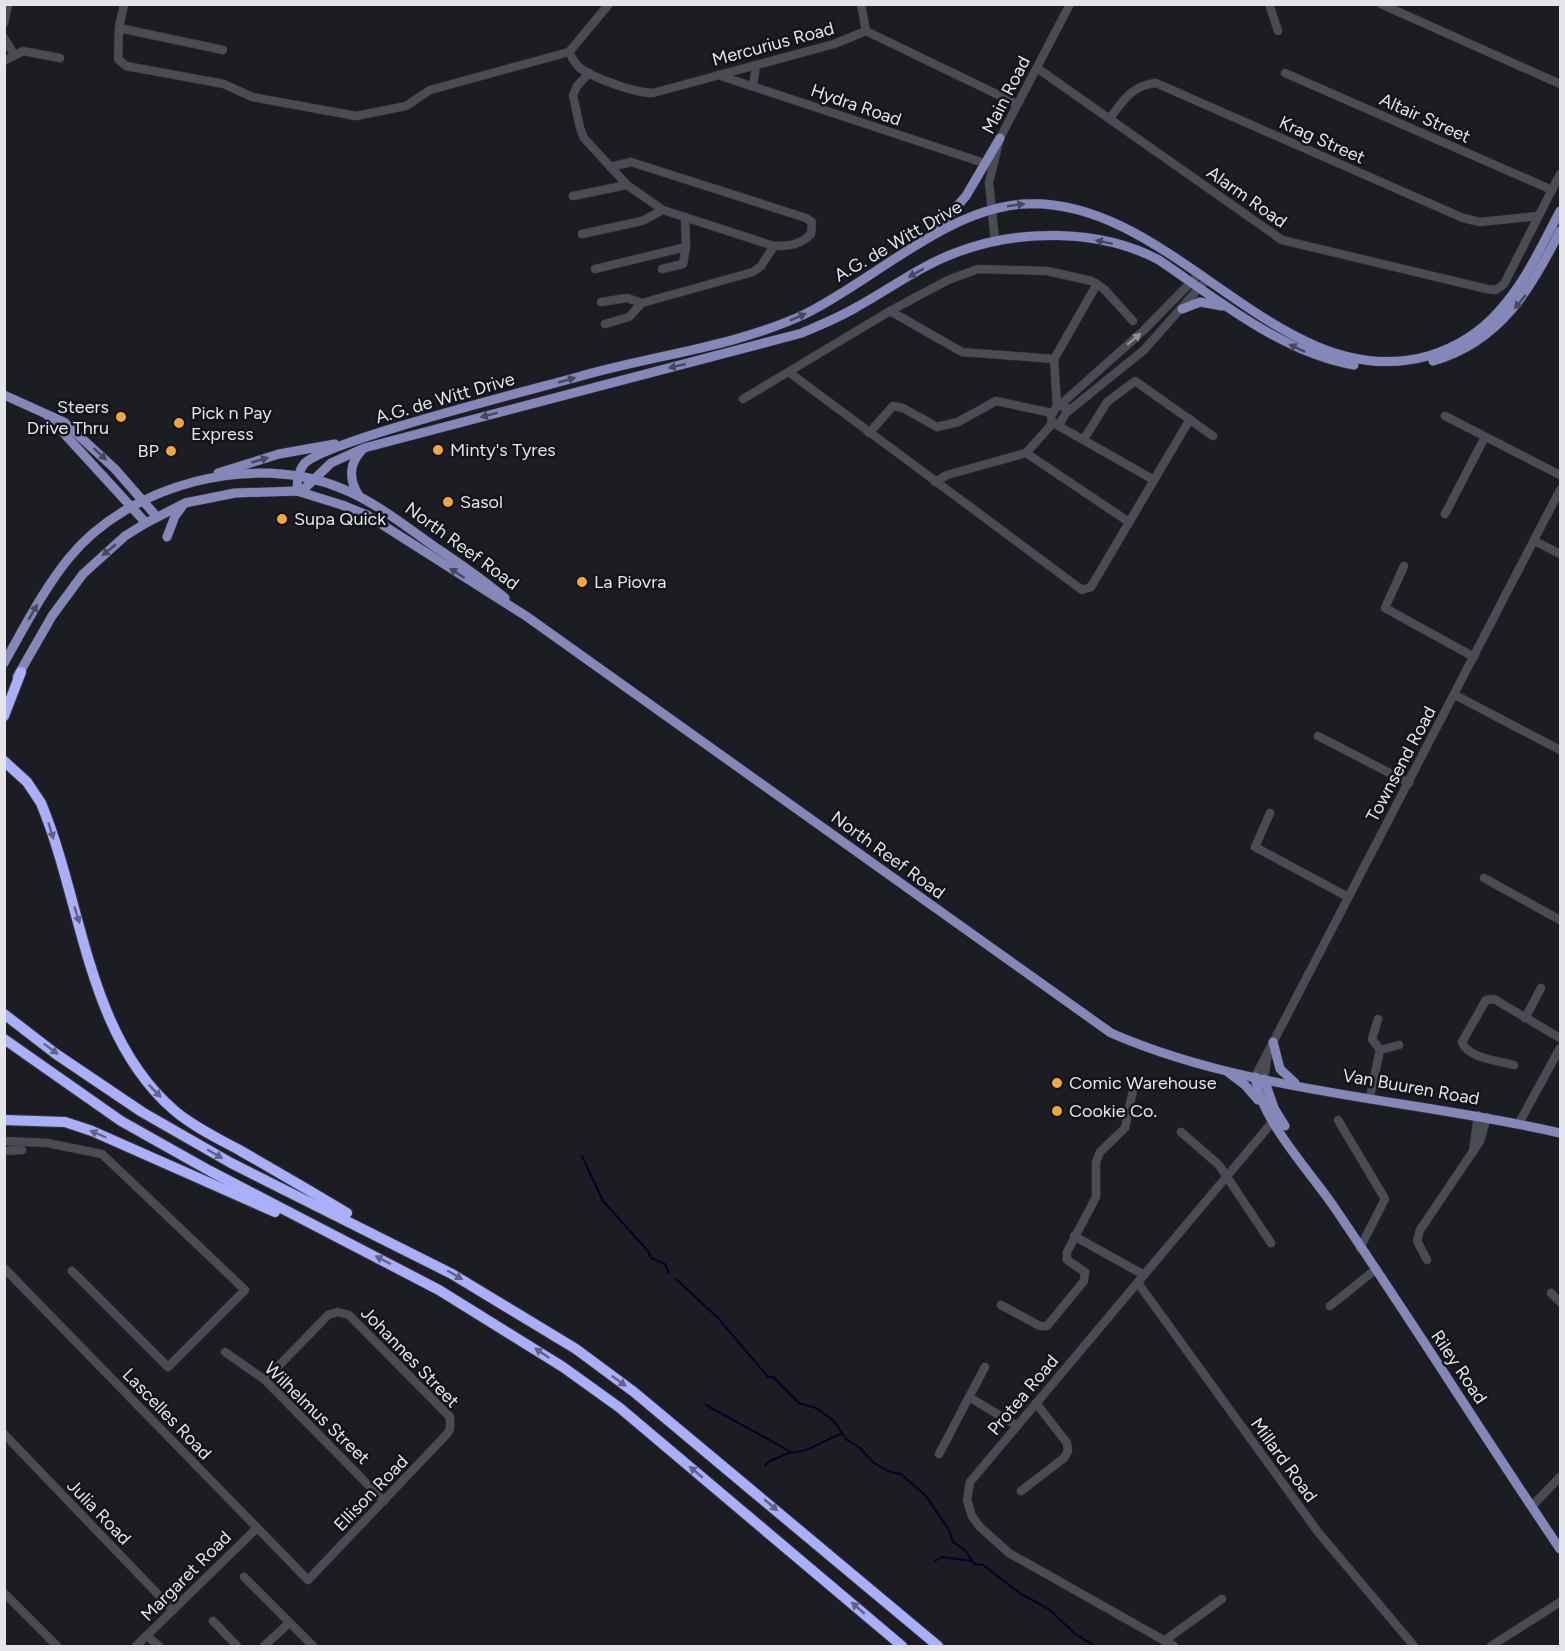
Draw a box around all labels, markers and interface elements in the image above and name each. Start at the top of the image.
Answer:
street label: Mercurius Road [710,17,836,71]
street label: Main Road [977,52,1035,138]
street label: Hydra Road [808,79,904,131]
street label: Altair Street [1376,88,1474,148]
street label: Krag Street [1276,111,1368,169]
street label: Alarm Road [1203,161,1291,233]
street label: A.G. de Witt Drive [830,195,966,286]
one-way arrow [1006,201,1025,210]
one-way arrow [1094,237,1113,246]
one-way arrow [907,268,924,278]
one-way arrow [1513,294,1526,310]
one-way arrow [789,312,806,321]
one-way arrow [1126,333,1141,346]
one-way arrow [1288,344,1305,353]
one-way arrow [668,361,686,371]
street label: A.G. de Witt Drive [373,368,517,428]
one-way arrow [559,375,577,384]
place label: Steers Drive Thru [27,396,109,439]
place label: Pick n Pay Express [191,402,272,445]
marker: Steers Drive Thru [114,410,128,424]
one-way arrow [479,410,498,420]
marker: Pick n Pay Express [172,416,186,430]
place label: Minty's Tyres [450,439,556,461]
place label: BP [138,440,159,462]
marker: Minty's Tyres [431,443,445,457]
marker: BP [164,444,178,458]
one-way arrow [92,447,107,461]
one-way arrow [251,455,269,464]
place label: Sasol [460,491,503,513]
marker: Sasol [441,495,455,509]
street label: North Reef Road [401,497,523,595]
place label: Supa Quick [294,508,386,530]
marker: Supa Quick [275,512,289,526]
one-way arrow [102,543,117,556]
one-way arrow [449,568,465,579]
place label: La Piovra [594,571,666,593]
marker: La Piovra [575,575,589,589]
one-way arrow [28,604,39,620]
street label: Townsend Road [1361,702,1441,826]
street label: North Reef Road [827,806,949,904]
one-way arrow [46,822,56,840]
one-way arrow [73,906,82,924]
one-way arrow [43,1043,58,1055]
street label: Van Buuren Road [1341,1064,1481,1110]
place label: Comic Warehouse [1069,1072,1217,1094]
marker: Comic Warehouse [1050,1076,1064,1090]
one-way arrow [148,1084,162,1099]
place label: Cookie Co. [1069,1100,1157,1122]
marker: Cookie Co. [1050,1104,1064,1118]
one-way arrow [89,1129,107,1138]
one-way arrow [207,1149,224,1159]
one-way arrow [374,1255,391,1265]
one-way arrow [447,1270,463,1281]
street label: Johannes Street [356,1302,464,1412]
street label: Riley Road [1426,1326,1492,1408]
one-way arrow [534,1348,550,1359]
street label: Protea Road [983,1350,1063,1440]
street label: Wilhelmus Street [260,1357,374,1469]
street label: Lascelles Road [118,1364,216,1464]
one-way arrow [612,1374,627,1386]
street label: Millard Road [1246,1413,1322,1507]
street label: Ellison Road [329,1450,413,1536]
one-way arrow [688,1466,704,1479]
street label: Julia Road [62,1475,136,1549]
one-way arrow [763,1498,778,1511]
street label: Margaret Road [136,1526,236,1626]
one-way arrow [851,1602,866,1615]

